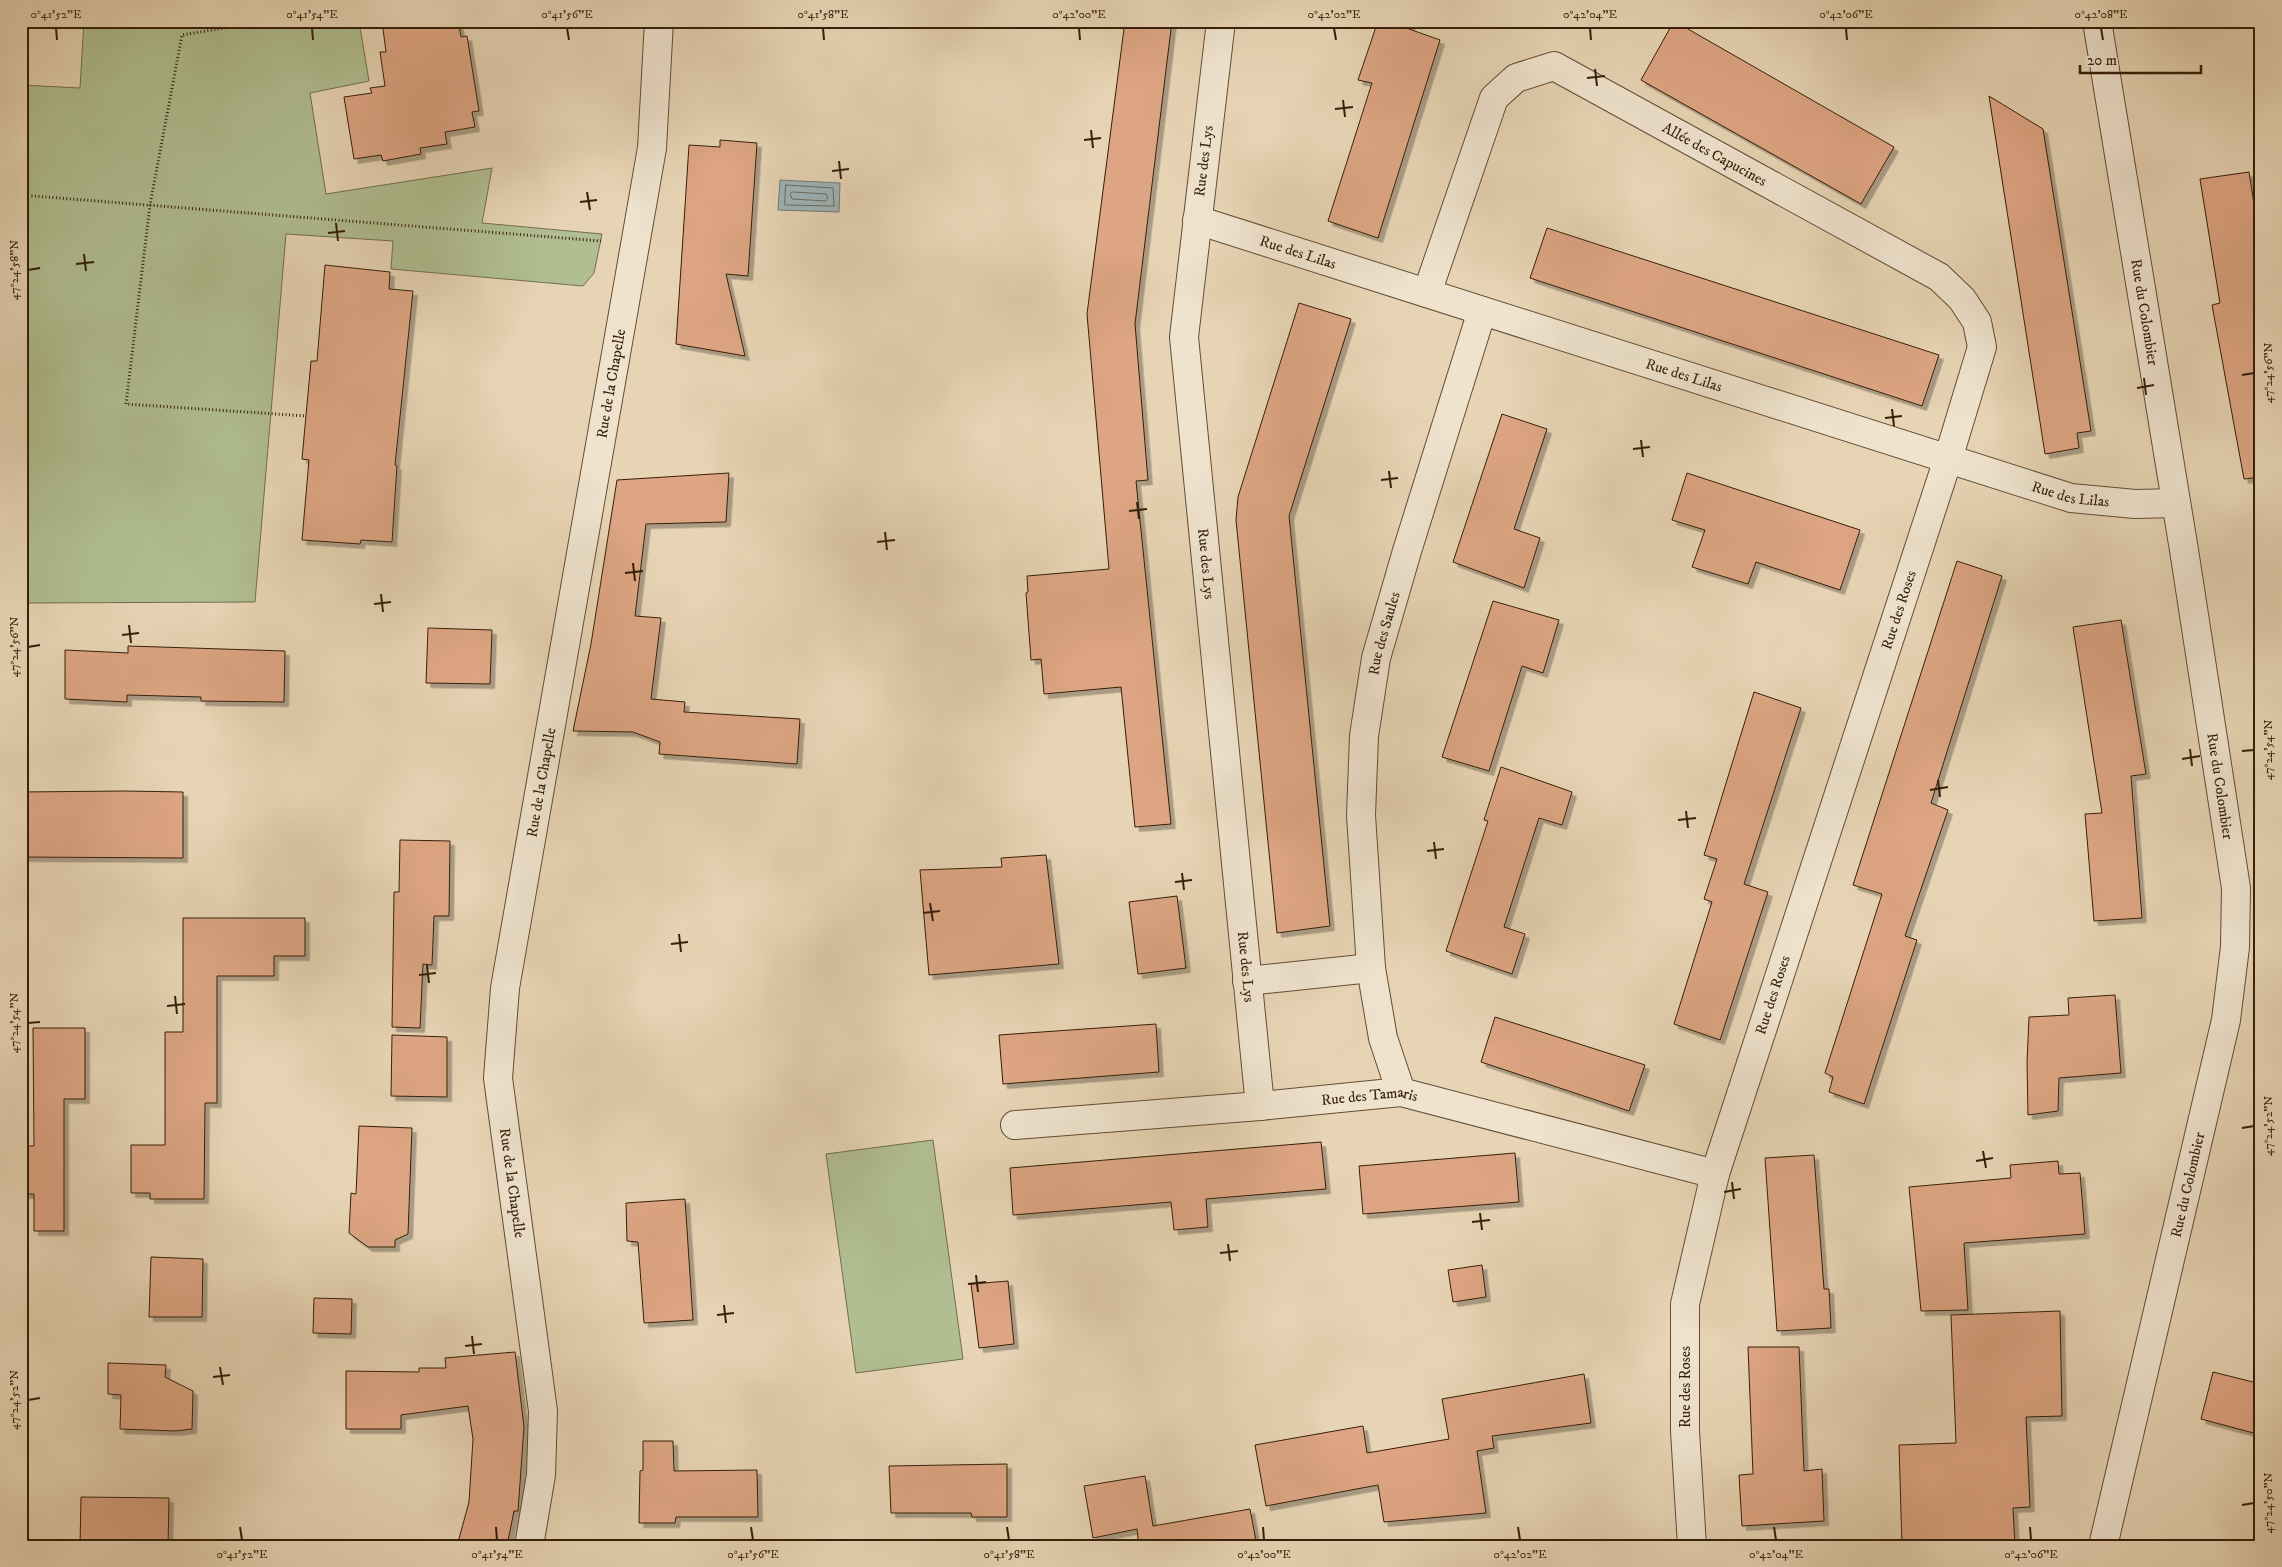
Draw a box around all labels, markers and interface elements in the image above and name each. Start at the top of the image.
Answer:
text: 0°41'52"E [31,7,82,22]
text: 0°41'54"E [286,7,338,22]
text: 0°41'56"E [541,7,593,22]
text: 0°41'58"E [797,7,849,22]
text: 0°42'00"E [1052,7,1106,22]
text: 0°42'02"E [1308,7,1361,22]
text: 0°42'04"E [1563,7,1617,22]
text: 0°42'06"E [1819,7,1873,22]
text: 0°42'08"E [2074,7,2128,22]
scale bar [2080,42,2201,74]
text: 20 m [2087,51,2117,70]
street label: Allée des Capucines [1659,118,1770,190]
street label: Rue des Lys [1190,124,1218,198]
street label: Rue des Lilas [1257,231,1339,273]
text: 47°24'58"N [7,240,22,300]
street label: Rue du Colombier [2127,257,2163,367]
street label: Rue de la Chapelle [592,327,630,440]
text: 47°24'56"N [2261,343,2276,403]
street label: Rue des Lilas [1643,354,1725,396]
street label: Rue des Lilas [2029,477,2110,511]
street label: Rue des Lys [1193,527,1219,600]
street label: Rue des Roses [1877,568,1921,652]
street label: Rue des Saules [1364,589,1404,676]
text: 47°24'56"N [7,617,22,677]
text: 47°24'54"N [2261,720,2276,780]
street label: Rue de la Chapelle [522,726,560,839]
street label: Rue du Colombier [2203,732,2238,841]
street label: Rue des Lys [1233,930,1259,1003]
street label: Rue des Roses [1751,953,1795,1037]
text: 47°24'54"N [7,993,22,1053]
street label: Rue des Tamaris [1320,1082,1420,1109]
text: 47°24'52"N [2261,1096,2276,1156]
street label: Rue de la Chapelle [495,1127,529,1239]
street label: Rue du Colombier [2167,1130,2209,1239]
street label: Rue des Roses [1676,1346,1695,1428]
text: 47°24'52"N [7,1370,22,1430]
text: 47°24'50"N [2261,1472,2276,1533]
text: 0°41'52"E [217,1547,268,1562]
text: 0°41'54"E [471,1547,523,1562]
text: 0°41'56"E [727,1547,779,1562]
text: 0°41'58"E [983,1547,1035,1562]
text: 0°42'00"E [1237,1547,1291,1562]
text: 0°42'02"E [1494,1547,1547,1562]
text: 0°42'04"E [1749,1547,1803,1562]
text: 0°42'06"E [2004,1547,2058,1562]

